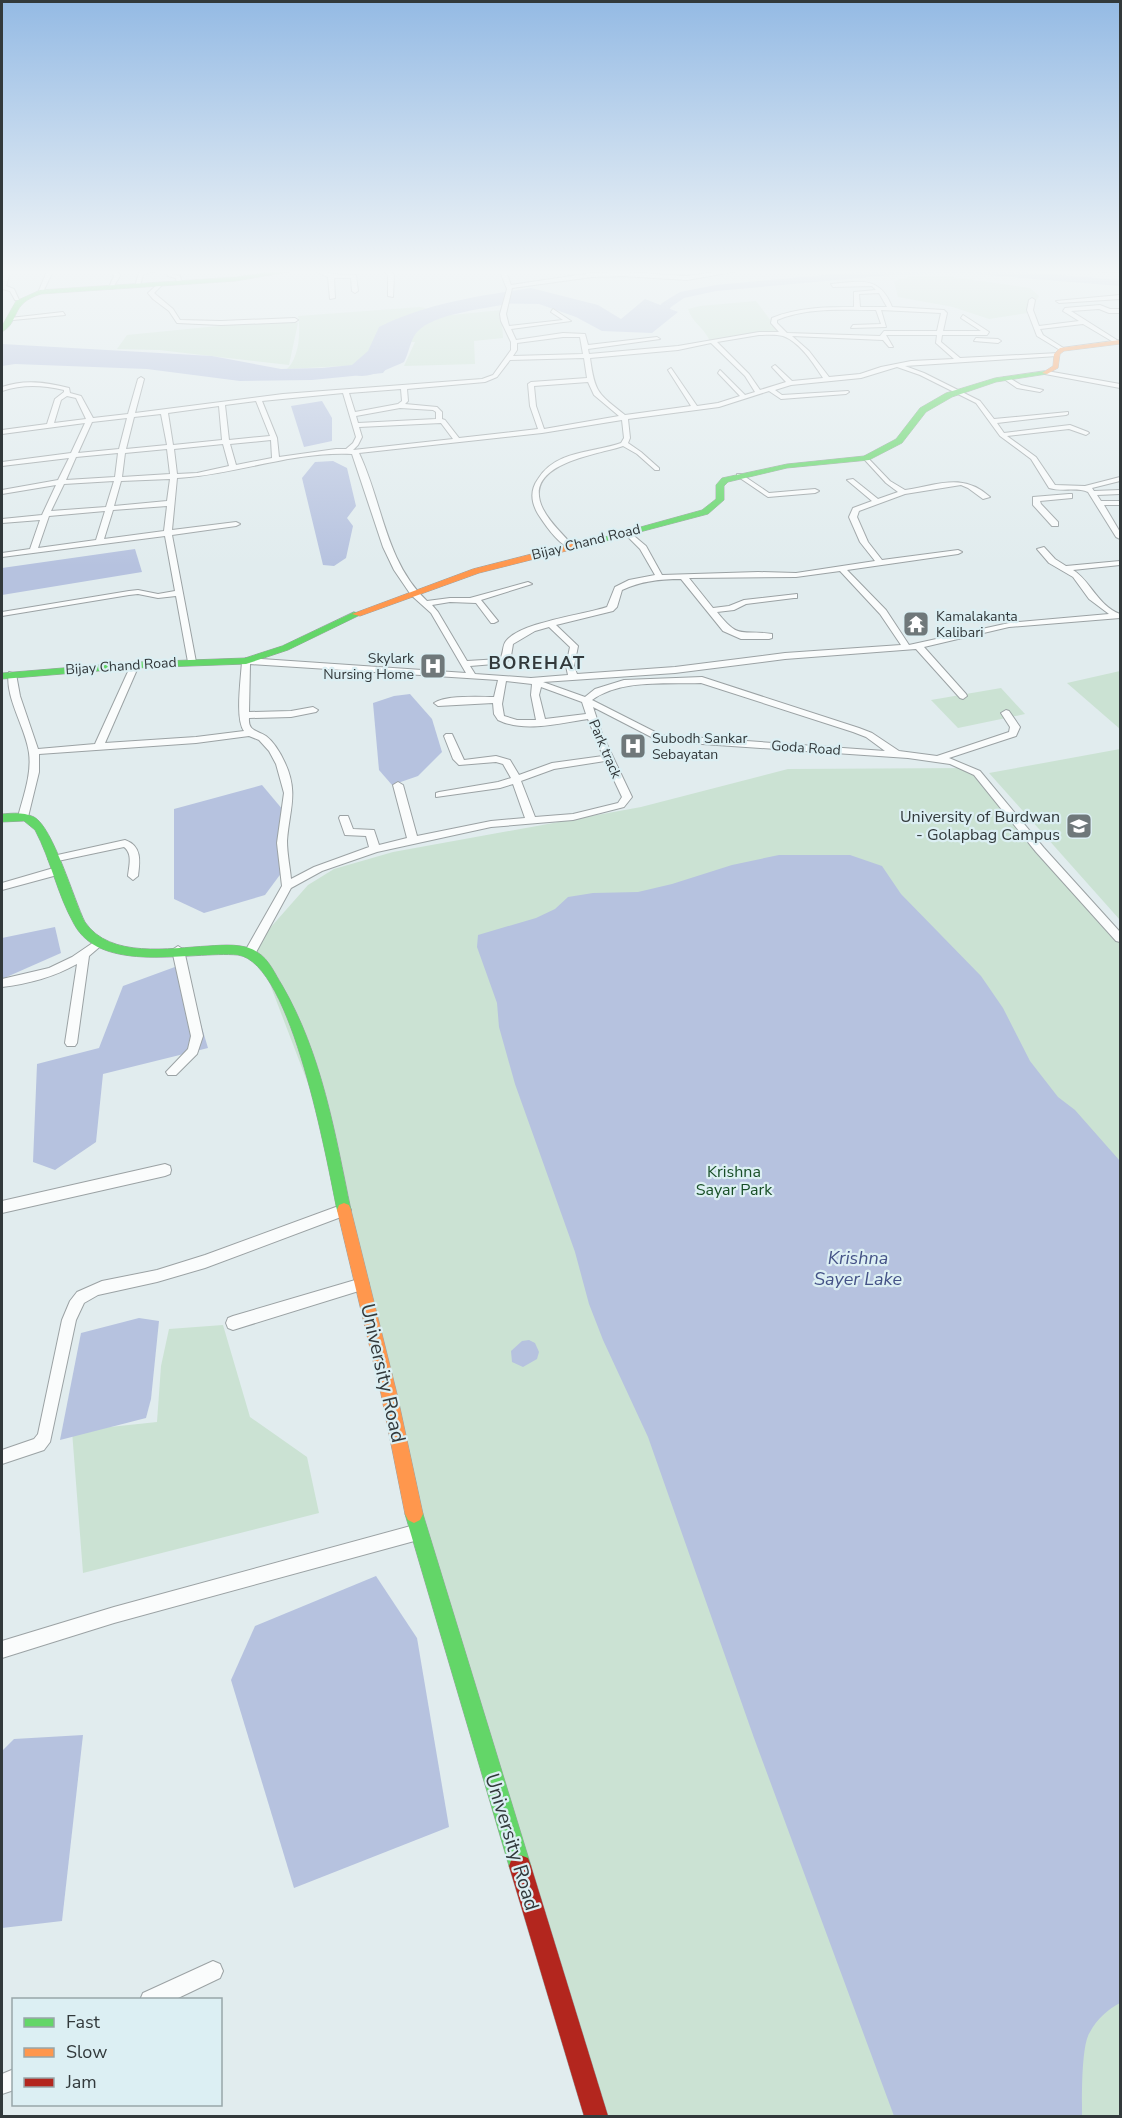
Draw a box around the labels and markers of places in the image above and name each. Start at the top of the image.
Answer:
place label: Kamalakanta Kalibari [936,607,1018,642]
temple icon: Kamalakanta Kalibari [901,609,931,639]
place label: Skylark Nursing Home [323,649,415,684]
hospital icon: Skylark Nursing Home [418,651,448,681]
place label: Subodh Sankar Sebayatan [652,729,747,764]
hospital icon: Subodh Sankar Sebayatan [618,731,648,761]
place label: University of Burdwan - Golapbag Campus [900,806,1060,846]
school or university icon: University of Burdwan - Golapbag Campus [1064,811,1094,841]

